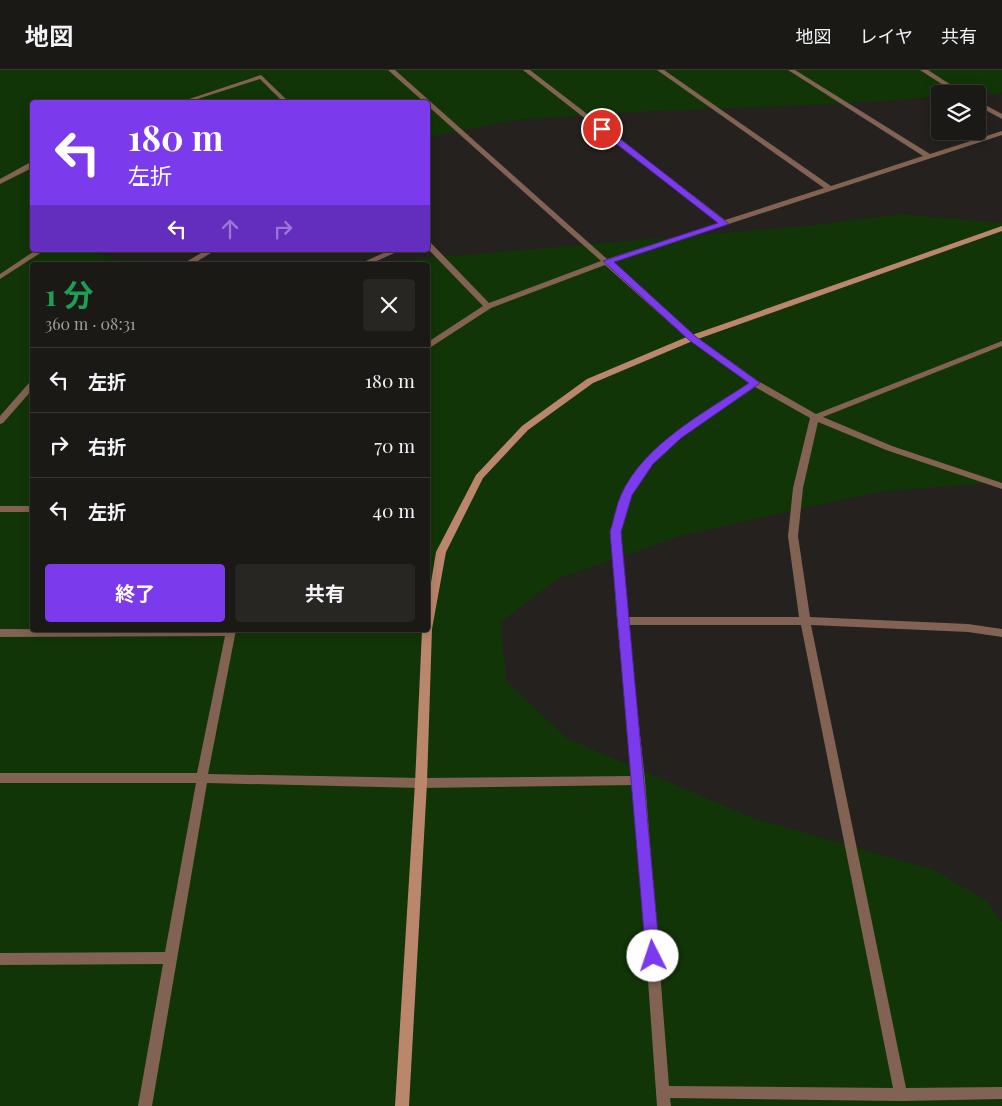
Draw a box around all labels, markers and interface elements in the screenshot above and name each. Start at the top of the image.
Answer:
text: 地図 [25,19,73,51]
text: 地図 [796,24,832,48]
text: レイヤ [860,24,913,48]
text: 共有 [941,24,977,48]
map controls [931,85,986,140]
button: layers [931,85,986,140]
pin [581,108,623,150]
text: 180 m [128,113,223,160]
icon: arrive [588,115,616,143]
icon: left [45,120,110,185]
text: 左折 [128,160,172,190]
icon: left [163,215,191,243]
icon: ahead [216,215,244,243]
icon: right [269,215,297,243]
text: 1 分 [45,274,93,314]
button: close [363,279,415,331]
text: 360 m · 08:31 [45,313,136,334]
icon: left [45,366,73,394]
text: 180 m [365,367,415,393]
text: 左折 [88,368,126,394]
icon: right [45,431,73,459]
text: 70 m [374,432,415,458]
text: 右折 [88,433,126,459]
icon: left [45,496,73,524]
text: 40 m [373,497,415,523]
text: 左折 [88,498,126,524]
button: 終了 [45,564,225,622]
button: 共有 [235,564,415,622]
position arrow [626,929,678,981]

